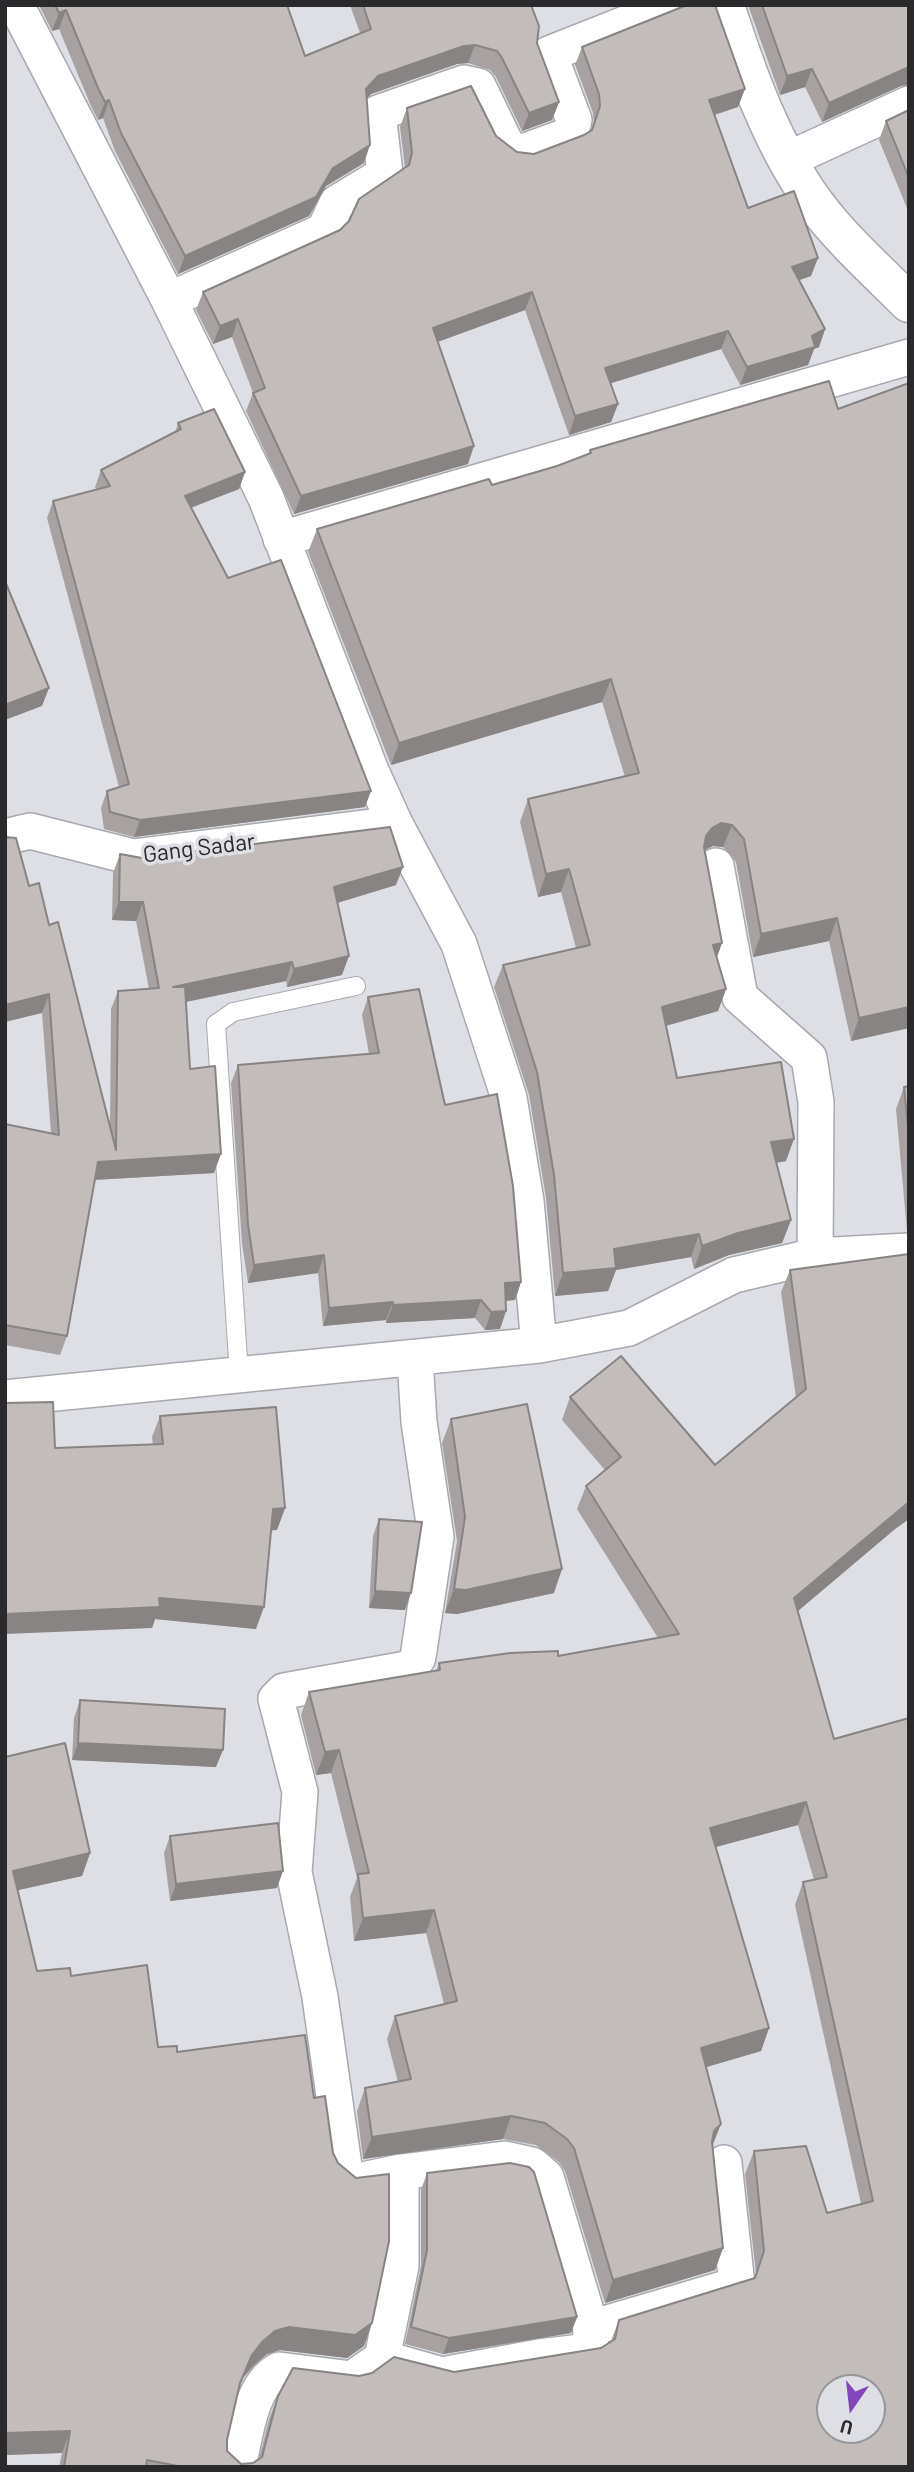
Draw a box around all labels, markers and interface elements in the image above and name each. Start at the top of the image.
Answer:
street label: Gang Sadar [141,827,257,869]
north arrow [816,2374,886,2444]
text: U [838,2415,855,2441]

